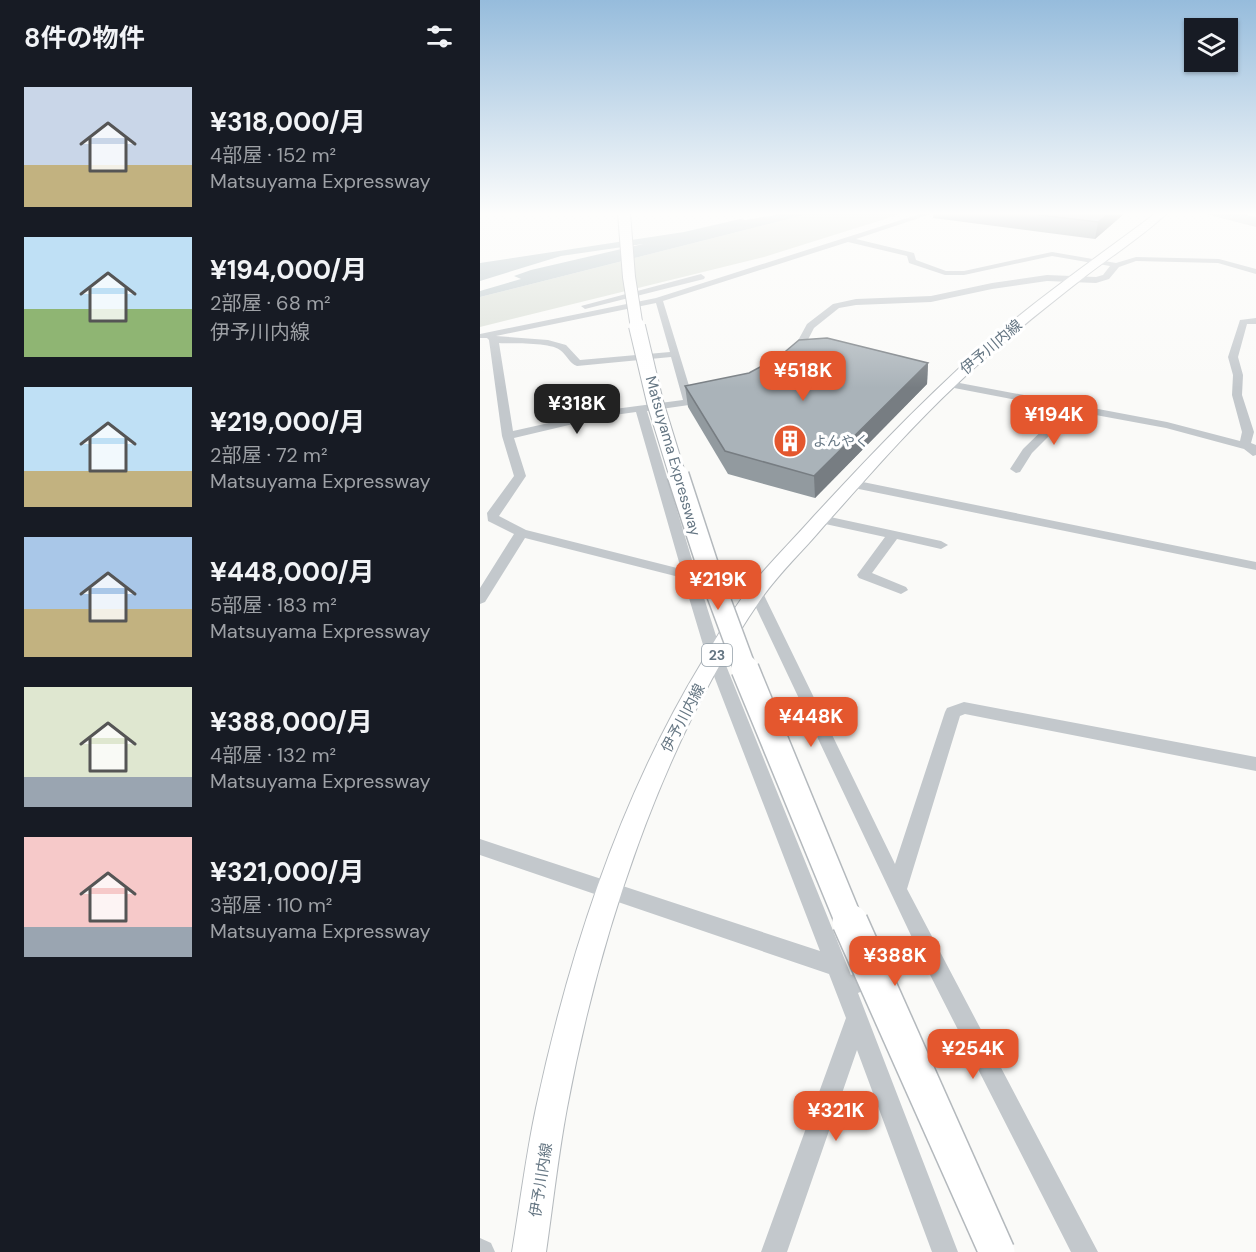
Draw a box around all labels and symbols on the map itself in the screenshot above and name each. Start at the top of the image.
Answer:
street label: 伊予川内線 [956,315,1026,379]
pin: ¥518K [761,351,845,402]
street label: Matsuyama Expressway [641,374,706,539]
pin: ¥318K [535,384,619,435]
pin: ¥194K [1012,395,1096,446]
building icon: よんやく [772,423,808,459]
place label: よんやく [813,432,869,450]
pin: ¥219K [676,560,760,611]
road number: 23 [702,644,732,666]
street label: 伊予川内線 [657,680,709,756]
pin: ¥448K [769,697,853,748]
pin: ¥388K [853,936,937,987]
pin: ¥254K [931,1029,1015,1080]
pin: ¥321K [794,1091,878,1142]
street label: 伊予川内線 [525,1141,557,1219]

